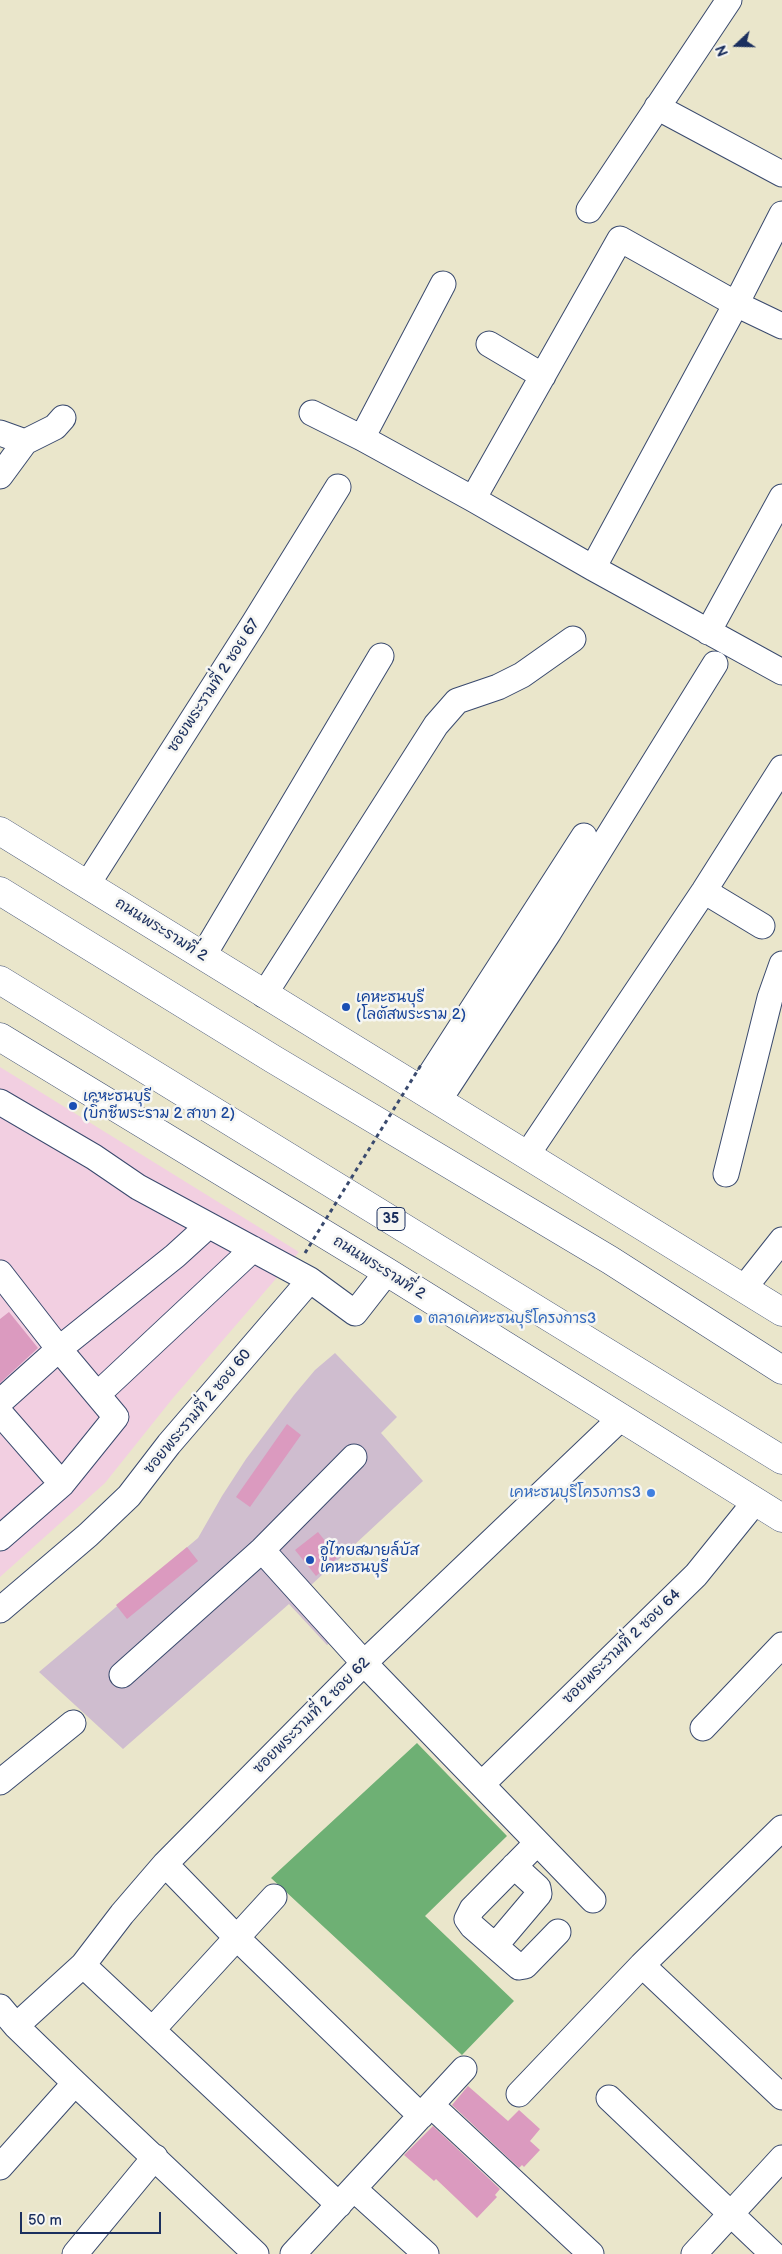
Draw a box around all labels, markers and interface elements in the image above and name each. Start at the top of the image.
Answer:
north arrow [712,20,762,70]
text: N [713,43,732,59]
street label: ซอยพระรามที่ 2 ซอย 67 [164,616,264,756]
street label: ถนนพระรามที่ 2 [112,894,210,966]
place label: เคหะธนบุรี (โลตัสพระราม 2) [356,989,466,1024]
marker: เคหะธนบุรี (โลตัสพระราม 2) [340,1001,352,1013]
place label: เคหะธนบุรี (บิ๊กซีพระราม 2 สาขา 2) [83,1088,235,1123]
marker: เคหะธนบุรี (บิ๊กซีพระราม 2 สาขา 2) [67,1100,79,1112]
road number: 35 [377,1208,405,1230]
street label: ถนนพระรามที่ 2 [330,1232,428,1304]
place label: ตลาดเคหะธนบุรีโครงการ3 [428,1310,596,1328]
marker: ตลาดเคหะธนบุรีโครงการ3 [412,1313,424,1325]
street label: ซอยพระรามที่ 2 ซอย 60 [141,1346,255,1478]
place label: เคหะธนบุรีโครงการ3 [509,1484,641,1502]
marker: เคหะธนบุรีโครงการ3 [645,1487,657,1499]
place label: อู่ไทยสมายล์บัส เคหะธนบุรี [320,1542,419,1577]
marker: อู่ไทยสมายล์บัส เคหะธนบุรี [304,1554,316,1566]
street label: ซอยพระรามที่ 2 ซอย 64 [559,1586,685,1708]
street label: ซอยพระรามที่ 2 ซอย 62 [250,1654,374,1778]
scale bar [22,2202,164,2234]
text: 50 m [28,2211,62,2230]

